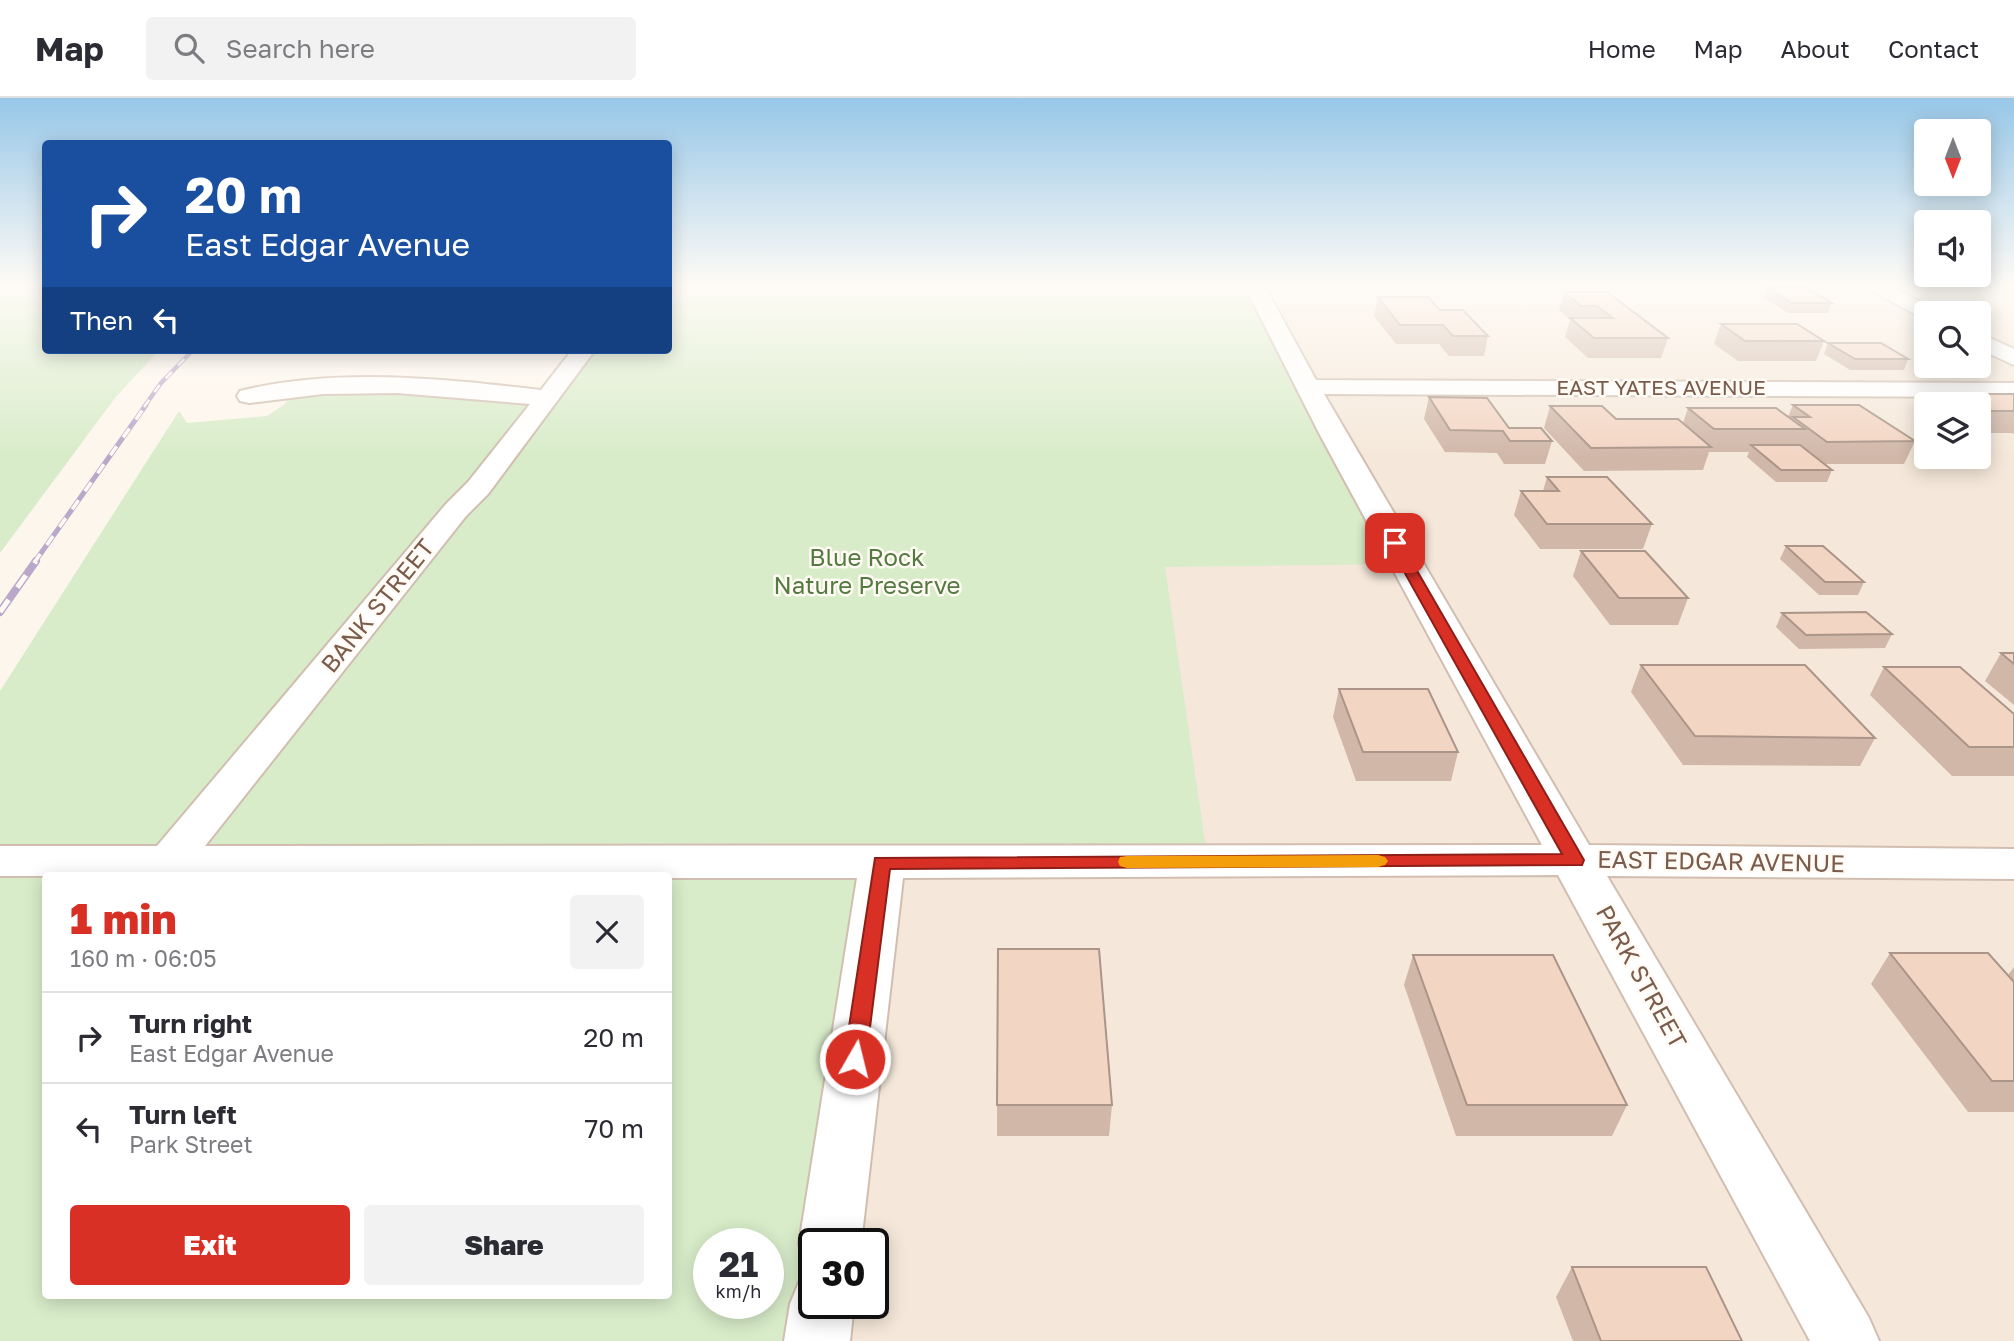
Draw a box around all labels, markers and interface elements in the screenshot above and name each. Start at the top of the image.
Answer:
search box [146,17,636,80]
text: Map [35,29,104,68]
icon: search [170,29,208,67]
text: Search here [226,33,375,64]
text: Home [1588,34,1656,63]
text: Map [1694,34,1743,63]
text: About [1781,34,1850,63]
text: Contact [1888,34,1979,63]
north arrow [1914,119,1992,196]
map controls [1914,119,1991,469]
text: 20 m [185,165,302,224]
icon: right [70,168,161,259]
button: sound [1914,210,1991,287]
text: East Edgar Avenue [185,225,470,263]
icon: left [147,301,185,339]
button: search [1914,301,1991,378]
text: Then [70,305,133,336]
street label: EAST YATES AVENUE [1556,374,1766,400]
button: layers [1914,392,1991,469]
pin [1365,513,1425,573]
icon: arrive [1376,524,1414,562]
street label: BANK STREET [314,532,440,678]
park label: Blue Rock Nature Preserve [773,542,961,599]
street label: EAST EDGAR AVENUE [1597,844,1845,877]
text: 1 min [70,893,177,943]
button: close [570,895,644,969]
street label: PARK STREET [1591,899,1694,1053]
text: 160 m · 06:05 [70,944,217,972]
text: Turn right [129,1008,252,1039]
icon: right [70,1019,108,1057]
text: 20 m [583,1022,644,1053]
position arrow [818,1022,892,1096]
text: East Edgar Avenue [129,1039,334,1067]
text: Turn left [129,1099,237,1130]
icon: left [70,1110,108,1148]
text: 70 m [585,1113,644,1144]
text: Park Street [129,1130,253,1158]
button: Exit [70,1205,350,1285]
button: Share [364,1205,644,1285]
speed limit sign: 30 [798,1228,889,1319]
text: 21 [719,1243,758,1285]
text: km/h [716,1280,761,1302]

